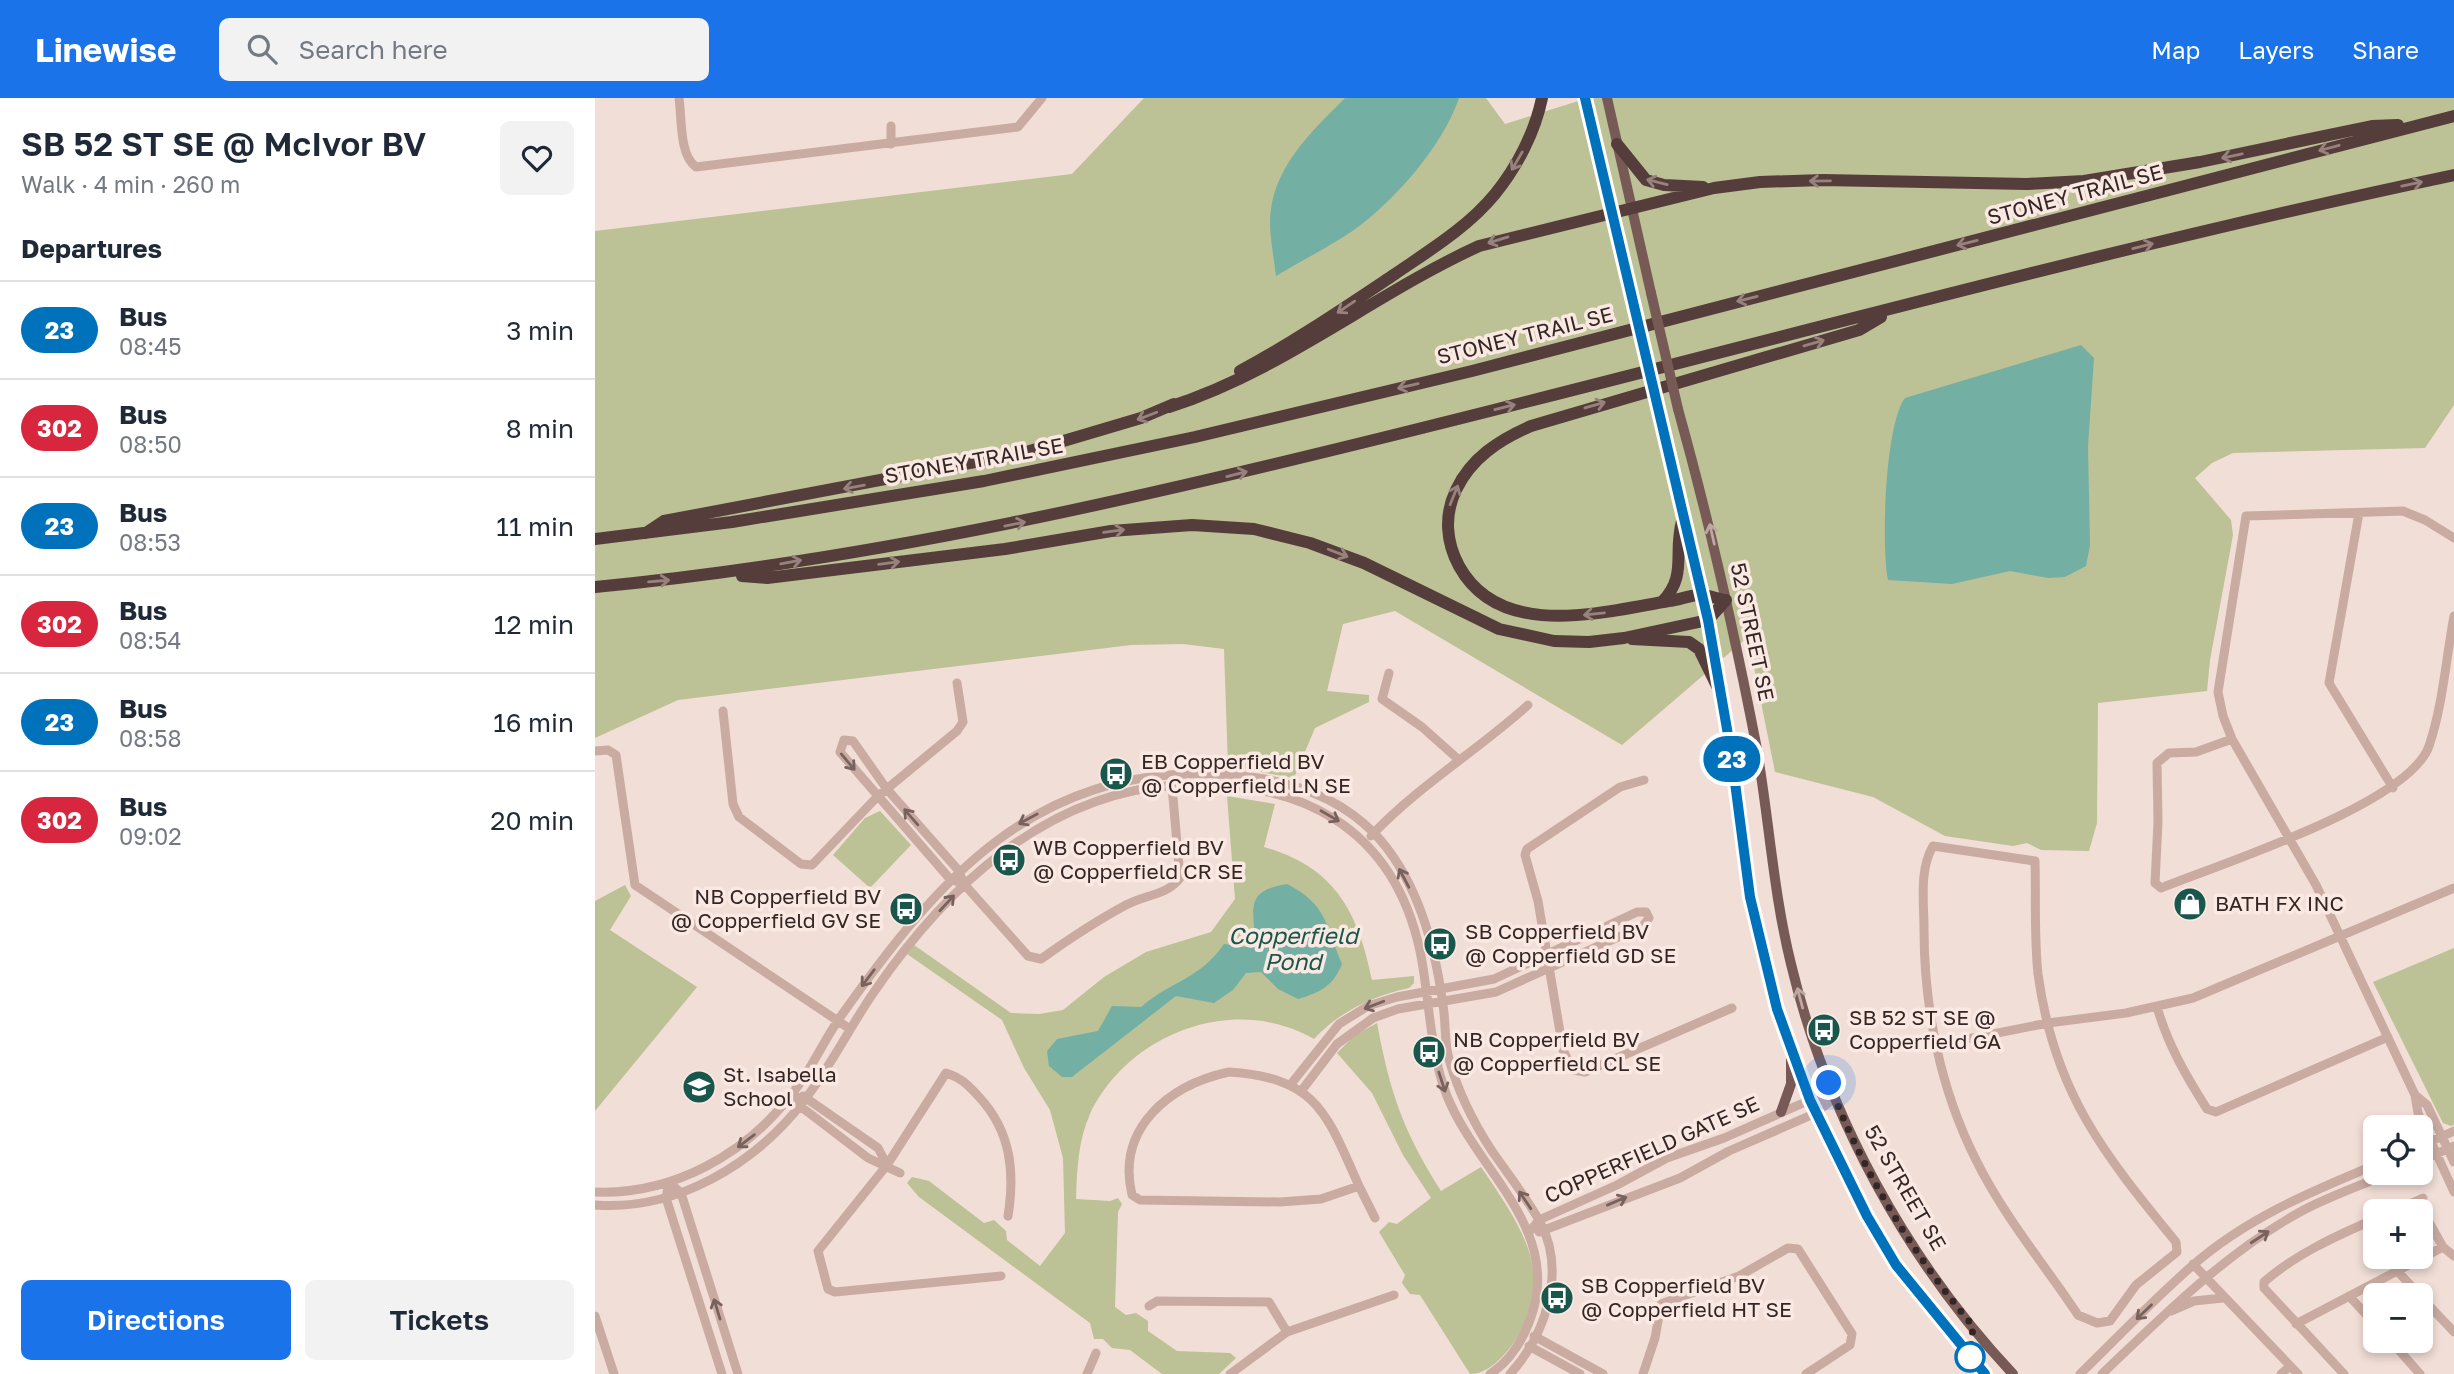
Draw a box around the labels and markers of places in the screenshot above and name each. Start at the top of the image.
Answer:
place label: EB Copperfield BV @ Copperfield LN SE [1141,748,1351,798]
bus stop icon: EB Copperfield BV @ Copperfield LN SE [1097,755,1135,793]
place label: WB Copperfield BV @ Copperfield CR SE [1033,834,1243,884]
bus stop icon: WB Copperfield BV @ Copperfield CR SE [990,841,1028,879]
place label: NB Copperfield BV @ Copperfield GV SE [671,883,881,933]
shop icon: BATH FX INC [2171,885,2209,923]
bus stop icon: NB Copperfield BV @ Copperfield GV SE [887,890,925,928]
place label: BATH FX INC [2215,890,2344,916]
place label: SB Copperfield BV @ Copperfield GD SE [1465,918,1676,968]
bus stop icon: SB Copperfield BV @ Copperfield GD SE [1421,925,1459,963]
place label: SB 52 ST SE @ Copperfield GA [1849,1004,2001,1054]
bus stop icon: SB 52 ST SE @ Copperfield GA [1805,1011,1843,1049]
place label: NB Copperfield BV @ Copperfield CL SE [1453,1026,1661,1076]
bus stop icon: NB Copperfield BV @ Copperfield CL SE [1410,1033,1448,1071]
place label: St. Isabella School [723,1061,837,1111]
school or university icon: St. Isabella School [680,1068,718,1106]
place label: SB Copperfield BV @ Copperfield HT SE [1581,1272,1792,1322]
bus stop icon: SB Copperfield BV @ Copperfield HT SE [1538,1279,1576,1317]
unlabelled marker [1955,1342,1985,1372]

